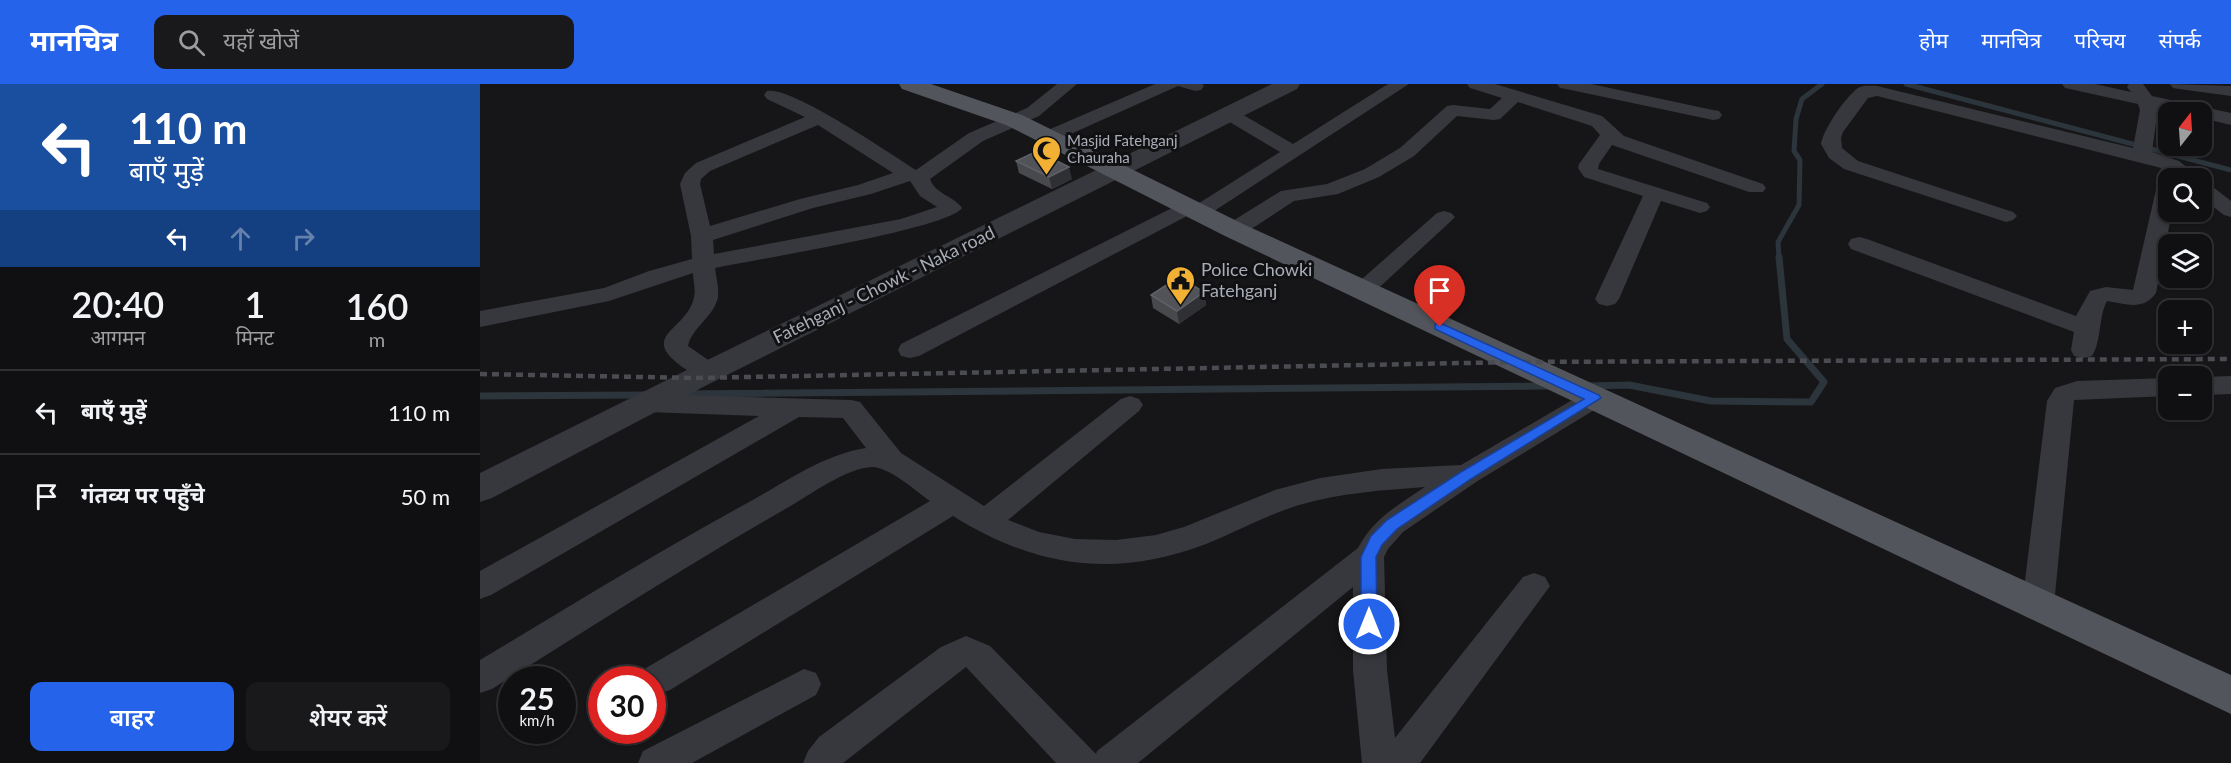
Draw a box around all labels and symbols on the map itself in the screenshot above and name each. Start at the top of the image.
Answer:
north arrow [2158,102,2212,156]
place label: Masjid Fatehganj Chauraha [1067,131,1178,166]
mosque icon: Masjid Fatehganj Chauraha [1030,134,1062,176]
street label: Fatehganj - Chowk - Naka road [769,221,998,347]
place label: Police Chowki Fatehganj [1201,258,1312,301]
public building icon: Police Chowki Fatehganj [1164,264,1196,306]
pin [1414,265,1465,327]
position arrow [1337,592,1401,656]
speed limit sign: 30 [588,666,666,744]

